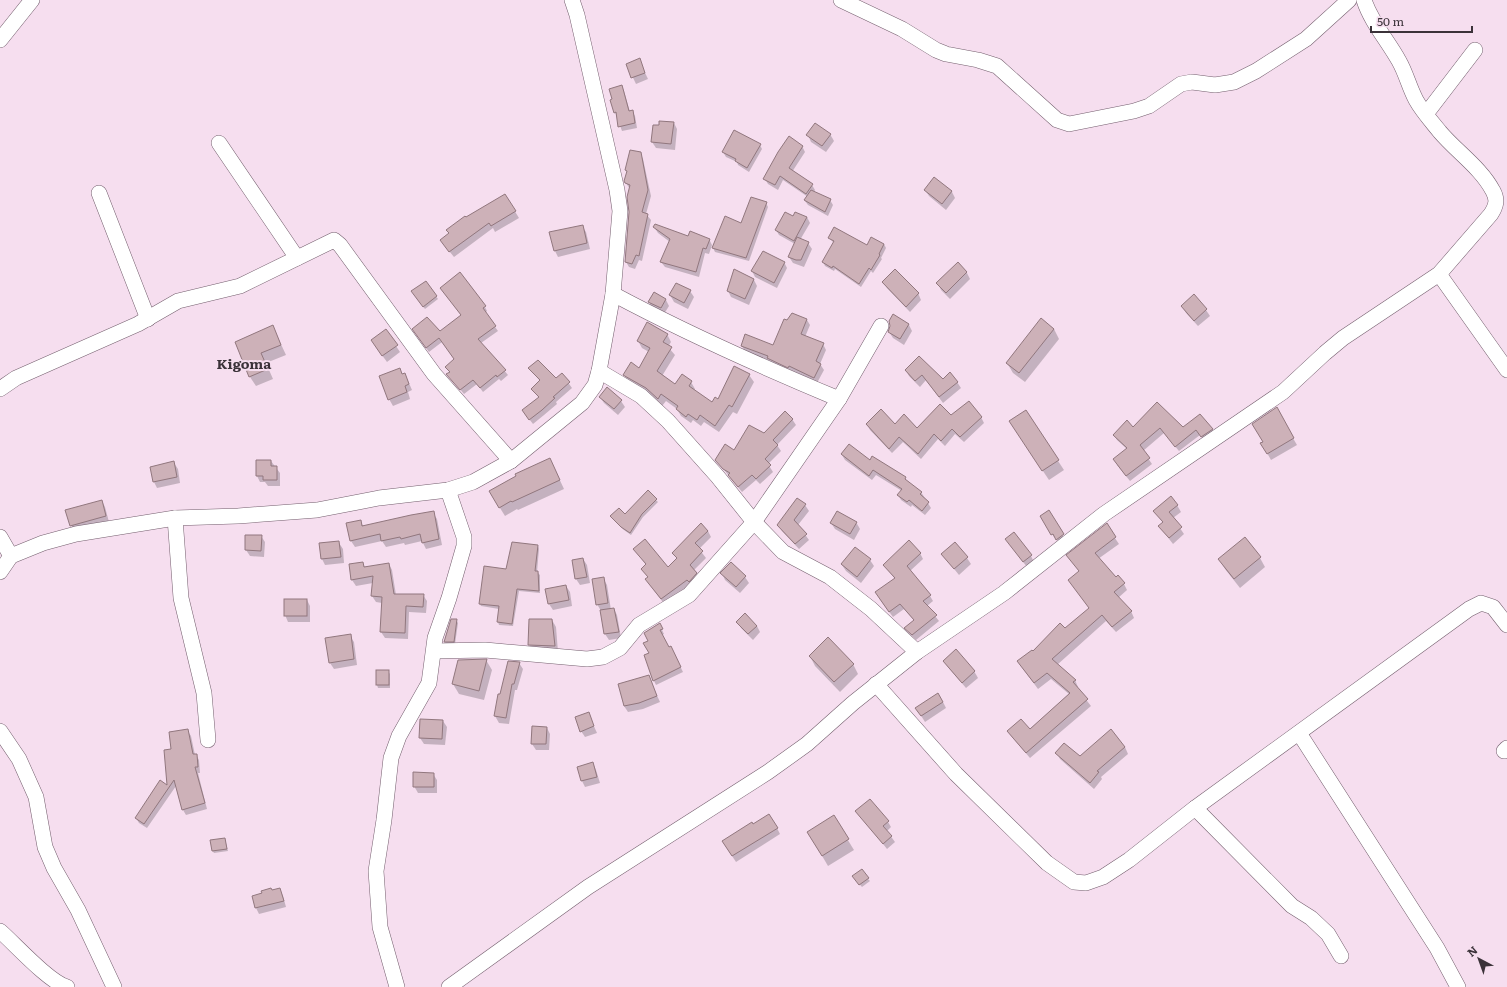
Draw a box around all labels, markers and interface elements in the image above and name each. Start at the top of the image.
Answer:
scale bar [1371,8,1472,34]
text: 50 m [1377,12,1404,30]
district label: Kigoma [217,353,272,373]
north arrow [1459,939,1499,979]
text: N [1463,942,1481,960]

